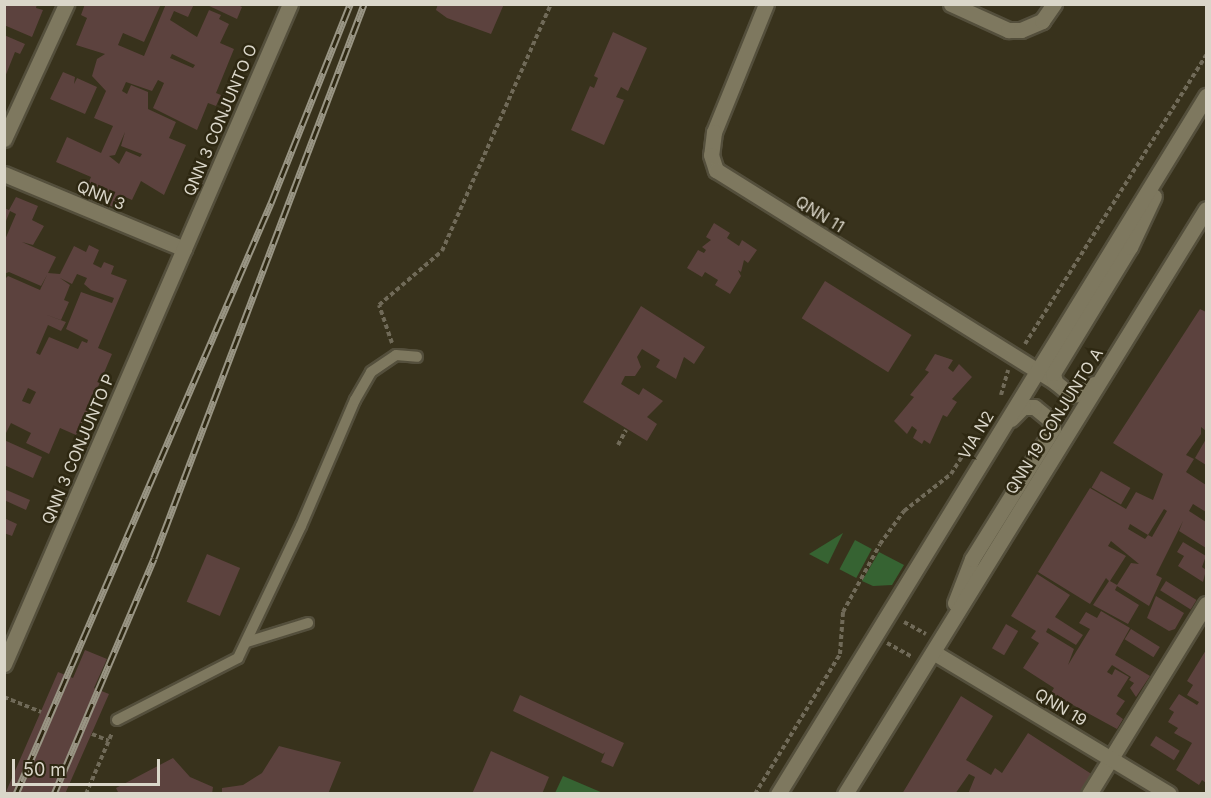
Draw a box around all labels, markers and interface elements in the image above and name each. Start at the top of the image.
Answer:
street label: QNN 3 CONJUNTO O [179,41,261,199]
street label: QNN 3 [74,176,128,214]
street label: QNN 11 [792,192,848,236]
street label: QNN 19 CONJUNTO A [1001,344,1107,498]
street label: QNN 3 CONJUNTO P [38,371,118,527]
street label: VIA N2 [954,407,998,463]
street label: QNN 19 [1032,684,1090,730]
scale bar [15,747,164,785]
text: 50 m [23,759,66,780]

